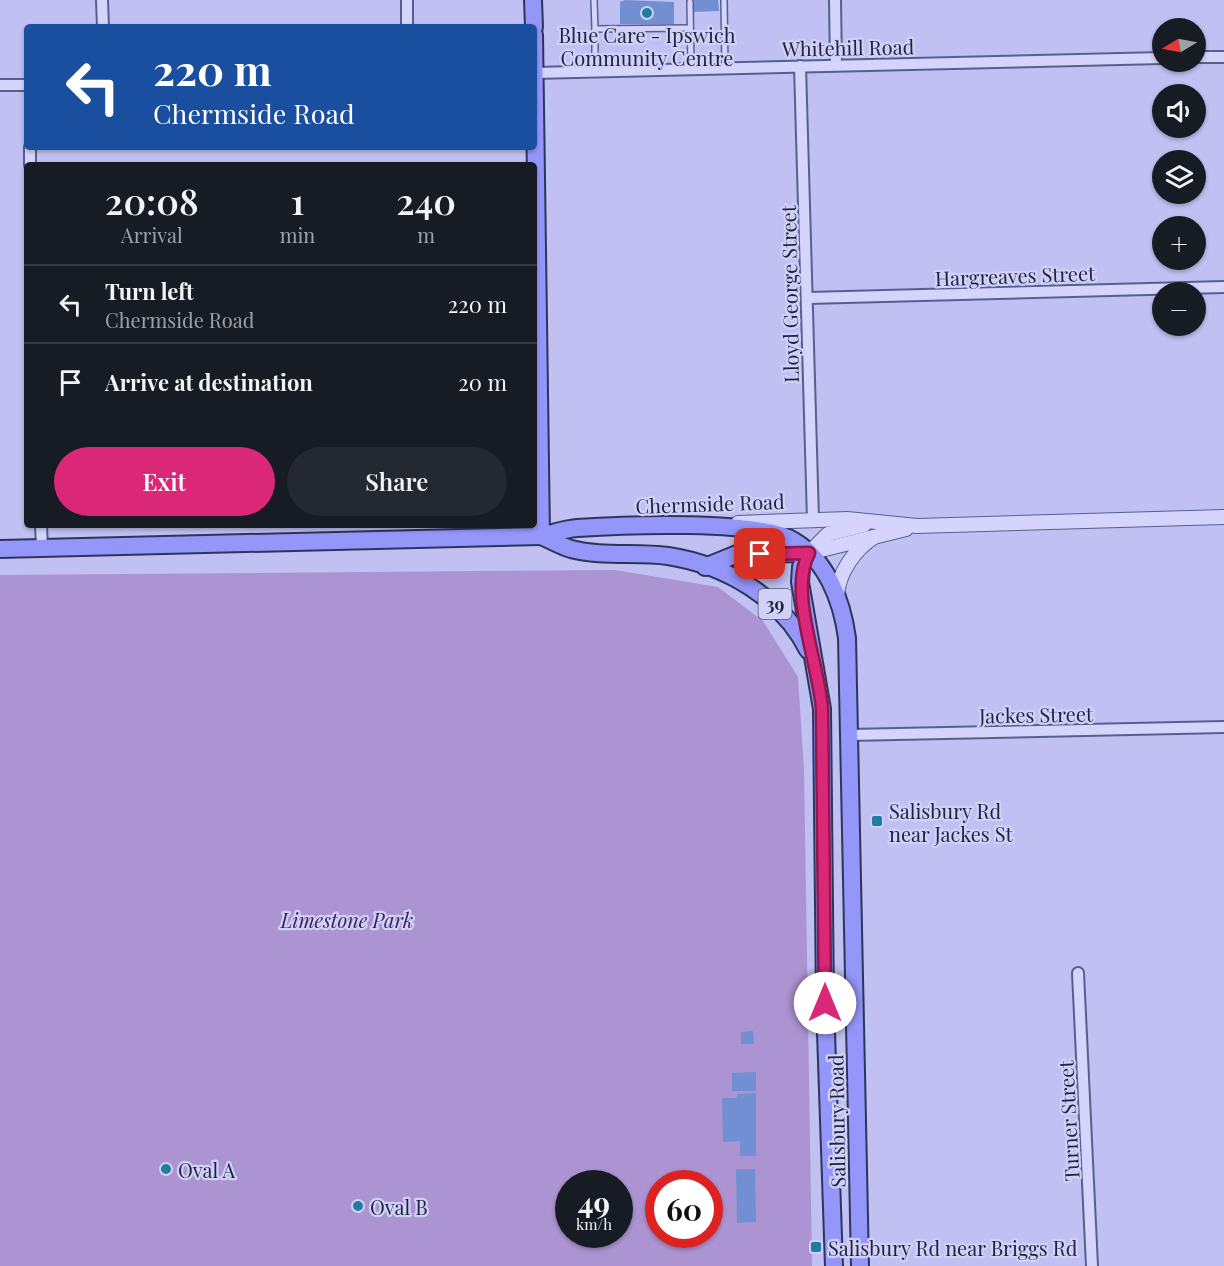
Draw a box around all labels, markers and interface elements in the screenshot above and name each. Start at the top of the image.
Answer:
marker: Blue Care - Ipswich Community Centre [640,6,654,20]
north arrow [1152,18,1206,72]
map controls [1152,18,1206,336]
place label: Blue Care - Ipswich Community Centre [559,21,736,71]
street label: Whitehill Road [781,32,915,62]
text: 220 m [153,41,272,97]
icon: left [54,48,132,126]
button: sound [1152,84,1206,138]
text: Chermside Road [153,95,355,131]
button: layers [1152,150,1206,204]
text: 20:08 [105,176,199,224]
text: 1 [291,176,304,224]
text: 240 [396,176,456,224]
street label: Lloyd George Street [774,204,804,383]
button: + [1152,216,1206,270]
text: Arrival [121,221,183,248]
text: min [280,221,315,248]
text: m [417,221,435,248]
street label: Hargreaves Street [934,259,1096,291]
text: Turn left [105,276,194,306]
button: − [1152,282,1206,336]
icon: left [54,288,87,321]
text: 220 m [448,289,507,319]
text: Chermside Road [105,306,254,333]
icon: arrive [54,366,87,399]
text: Arrive at destination [105,367,313,397]
text: 20 m [458,367,507,397]
button: Exit [54,447,275,516]
button: Share [287,447,507,516]
street label: Chermside Road [635,487,785,519]
pin [734,528,785,579]
icon: arrive [743,537,776,570]
road number: 39 [758,589,792,619]
street label: Jackes Street [978,699,1094,729]
place label: Salisbury Rd near Jackes St [889,797,1014,847]
marker: Salisbury Rd near Jackes St [870,814,884,828]
park label: Limestone Park [280,906,413,933]
position arrow [793,971,857,1035]
street label: Salisbury Road [821,1054,851,1188]
street label: Turner Street [1051,1059,1085,1182]
place label: Oval A [178,1156,235,1183]
marker: Oval A [159,1162,173,1176]
speed limit sign: 60 [645,1170,723,1248]
text: 49 [578,1182,610,1222]
place label: Oval B [370,1193,428,1220]
marker: Oval B [351,1199,365,1213]
text: km/h [576,1214,612,1234]
place label: Salisbury Rd near Briggs Rd [828,1234,1078,1261]
marker: Salisbury Rd near Briggs Rd [809,1240,823,1254]

